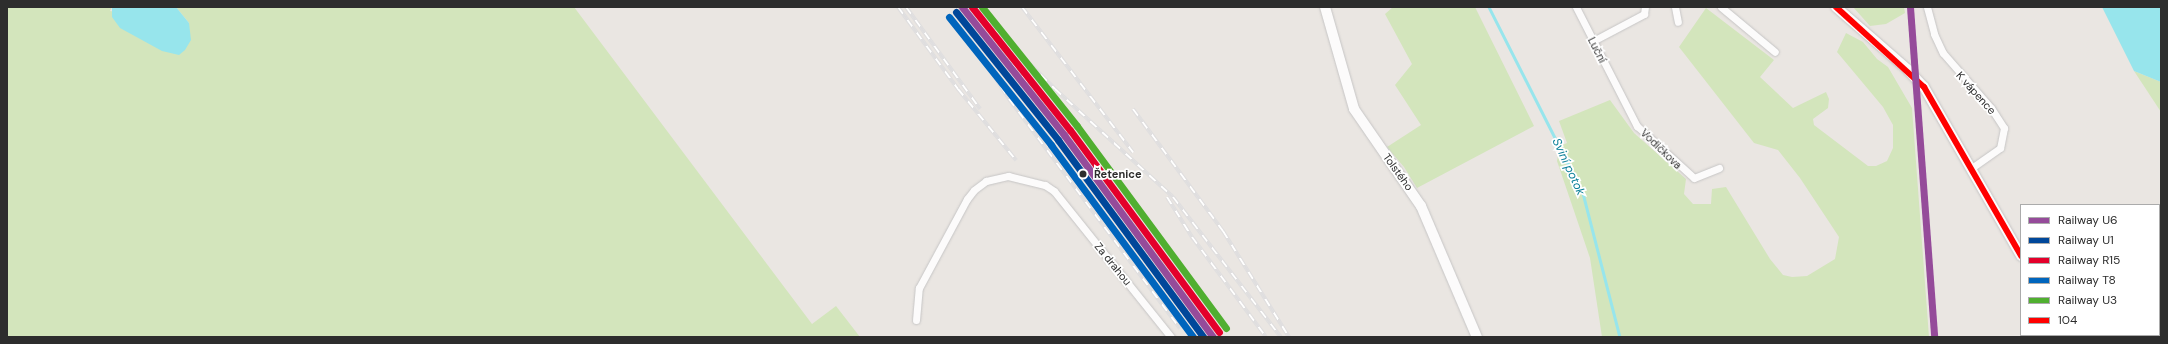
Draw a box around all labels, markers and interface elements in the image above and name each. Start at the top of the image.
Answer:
street label: Luční [1585,35,1609,65]
street label: K vápence [1953,69,1999,117]
street label: Vodičkova [1638,126,1684,172]
water label: Sviní potok [1548,136,1588,198]
street label: Tolstého [1380,151,1416,193]
marker: Řetenice [1076,167,1090,181]
place label: Řetenice [1094,167,1141,181]
legend [2020,204,2160,336]
text: Railway U6 [2058,212,2118,228]
text: Railway U1 [2058,232,2114,248]
street label: Za drahou [1092,240,1134,288]
text: Railway R15 [2058,252,2120,268]
text: Railway T8 [2058,272,2116,288]
text: Railway U3 [2058,292,2117,308]
text: 104 [2058,312,2077,328]

